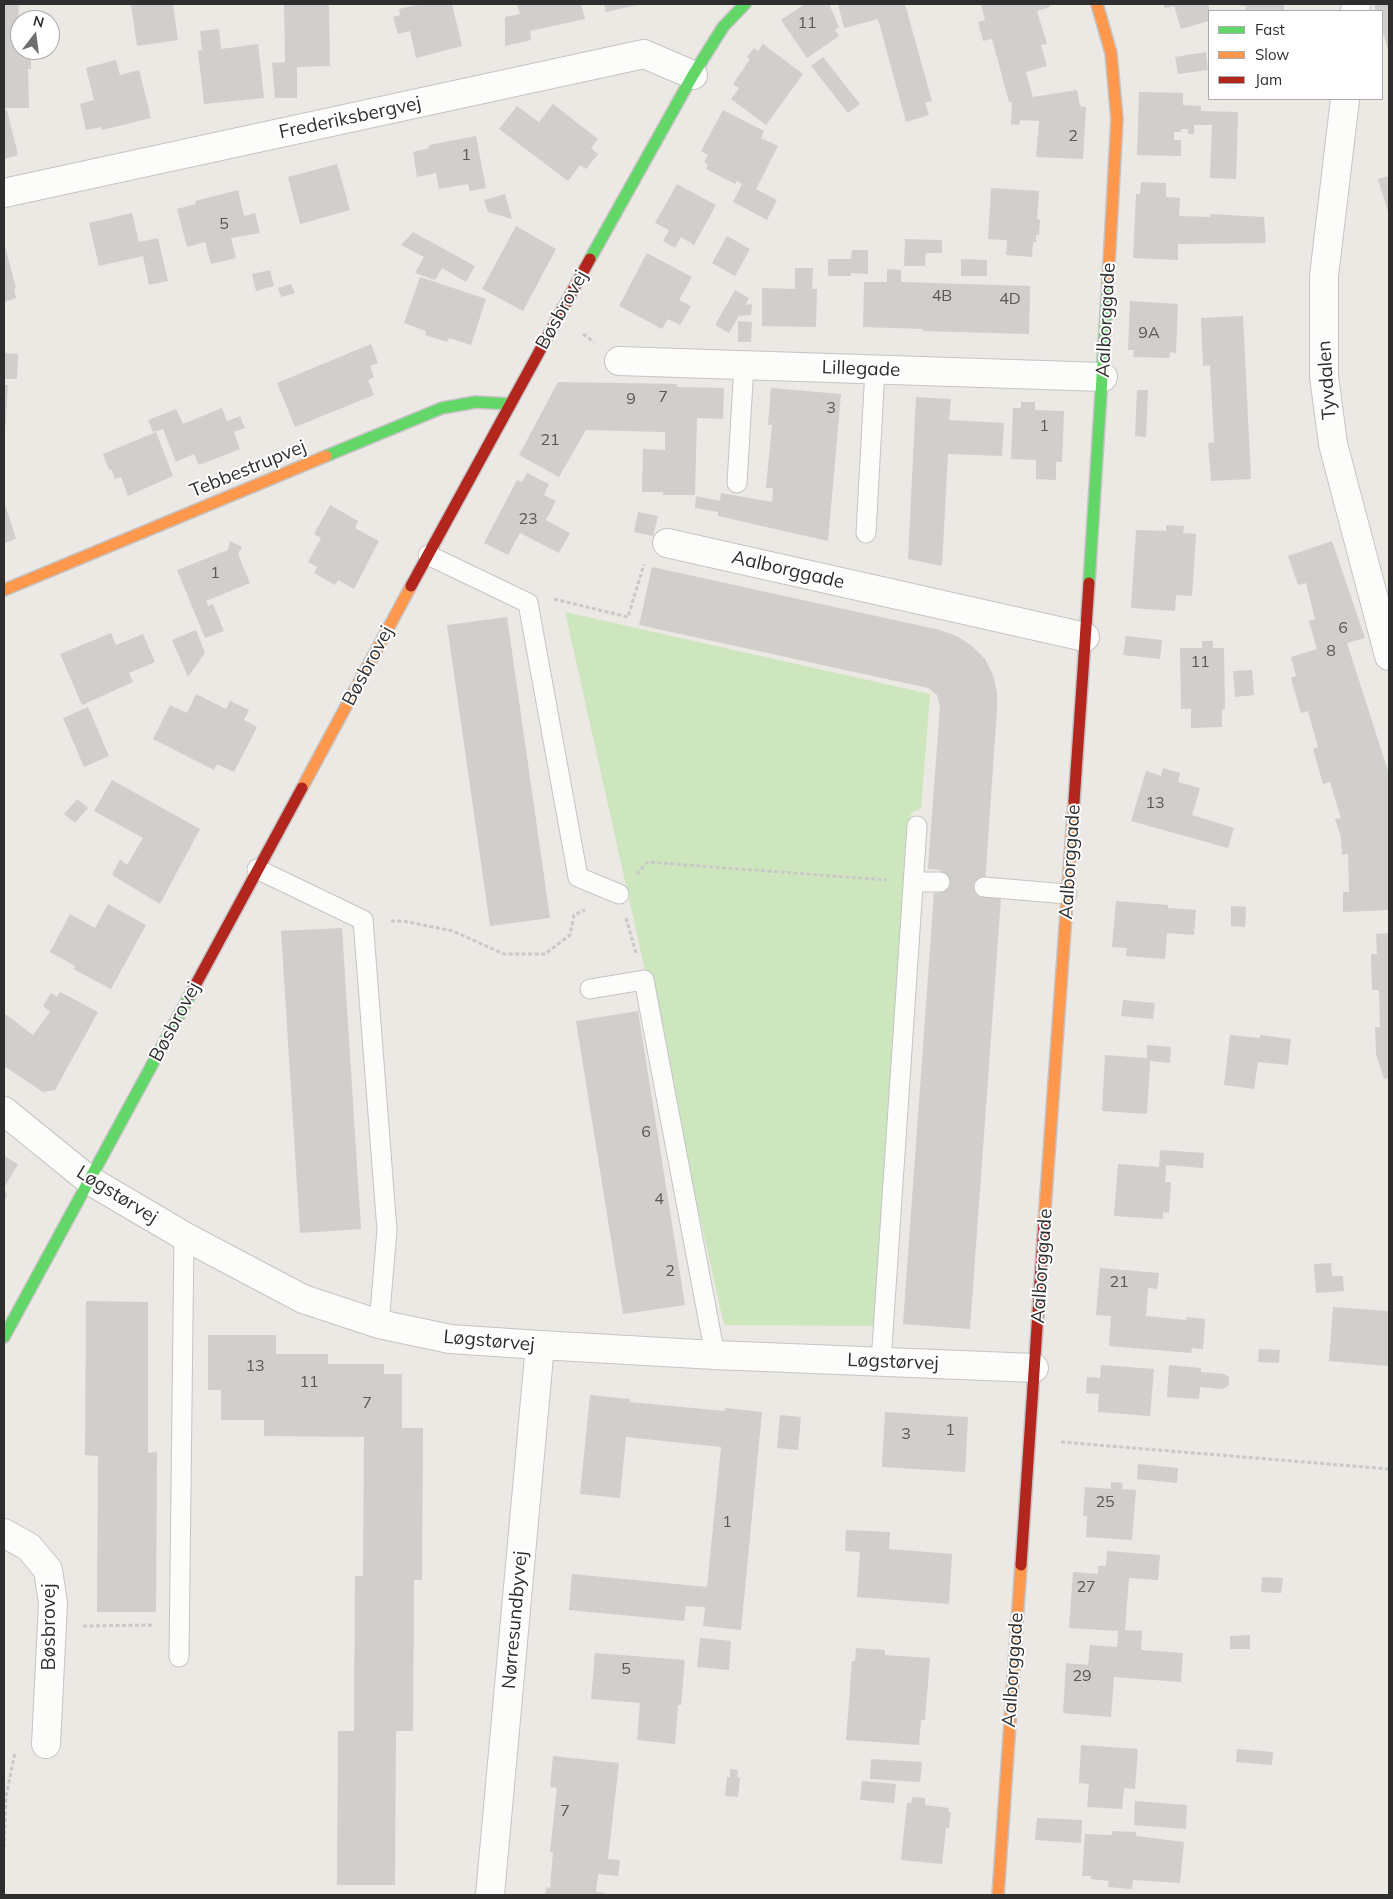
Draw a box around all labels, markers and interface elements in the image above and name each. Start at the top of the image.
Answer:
north arrow [10,10,60,60]
legend [1208,10,1383,100]
text: N [31,11,46,32]
house number: 11 [797,13,817,33]
text: Fast [1255,20,1285,39]
text: Slow [1255,45,1289,64]
text: Jam [1255,70,1282,89]
street label: Frederiksbergvej [277,92,423,144]
house number: 2 [1068,126,1078,146]
house number: 1 [461,145,471,165]
house number: 5 [219,214,229,234]
street label: Aalborggade [1092,262,1120,378]
street label: Bøsbrovej [531,266,593,354]
house number: 4B [932,286,952,306]
house number: 4D [999,289,1021,309]
house number: 9A [1138,323,1160,343]
street label: Tyvdalen [1313,340,1341,420]
street label: Lillegade [821,356,901,382]
house number: 7 [658,387,668,407]
house number: 9 [626,389,636,409]
house number: 3 [826,398,836,418]
house number: 1 [1039,416,1049,436]
house number: 21 [540,430,560,450]
street label: Tebbestrupvej [187,435,309,503]
house number: 23 [518,509,538,529]
street label: Aalborggade [729,546,847,594]
house number: 1 [210,563,220,583]
house number: 6 [1338,618,1348,638]
street label: Bøsbrovej [338,622,398,710]
house number: 8 [1326,641,1336,661]
house number: 11 [1190,652,1210,672]
house number: 13 [1145,793,1165,813]
street label: Aalborggade [1055,804,1085,920]
street label: Bøsbrovej [145,978,205,1066]
house number: 6 [641,1122,651,1142]
street label: Løgstørvej [72,1161,162,1229]
house number: 4 [654,1189,664,1209]
street label: Aalborggade [1027,1208,1057,1324]
house number: 2 [665,1261,675,1281]
house number: 21 [1109,1272,1129,1292]
street label: Løgstørvej [442,1326,536,1356]
street label: Løgstørvej [847,1349,939,1375]
house number: 13 [245,1356,265,1376]
house number: 11 [299,1372,319,1392]
house number: 7 [362,1393,372,1413]
house number: 1 [945,1420,955,1440]
house number: 3 [901,1424,911,1444]
house number: 25 [1095,1492,1115,1512]
house number: 1 [722,1512,732,1532]
street label: Nørresundbyvej [498,1550,532,1690]
house number: 27 [1076,1577,1096,1597]
street label: Bøsbrovej [38,1584,60,1670]
street label: Aalborggade [998,1612,1028,1728]
house number: 5 [621,1659,631,1679]
house number: 29 [1072,1666,1092,1686]
house number: 7 [560,1801,570,1821]

